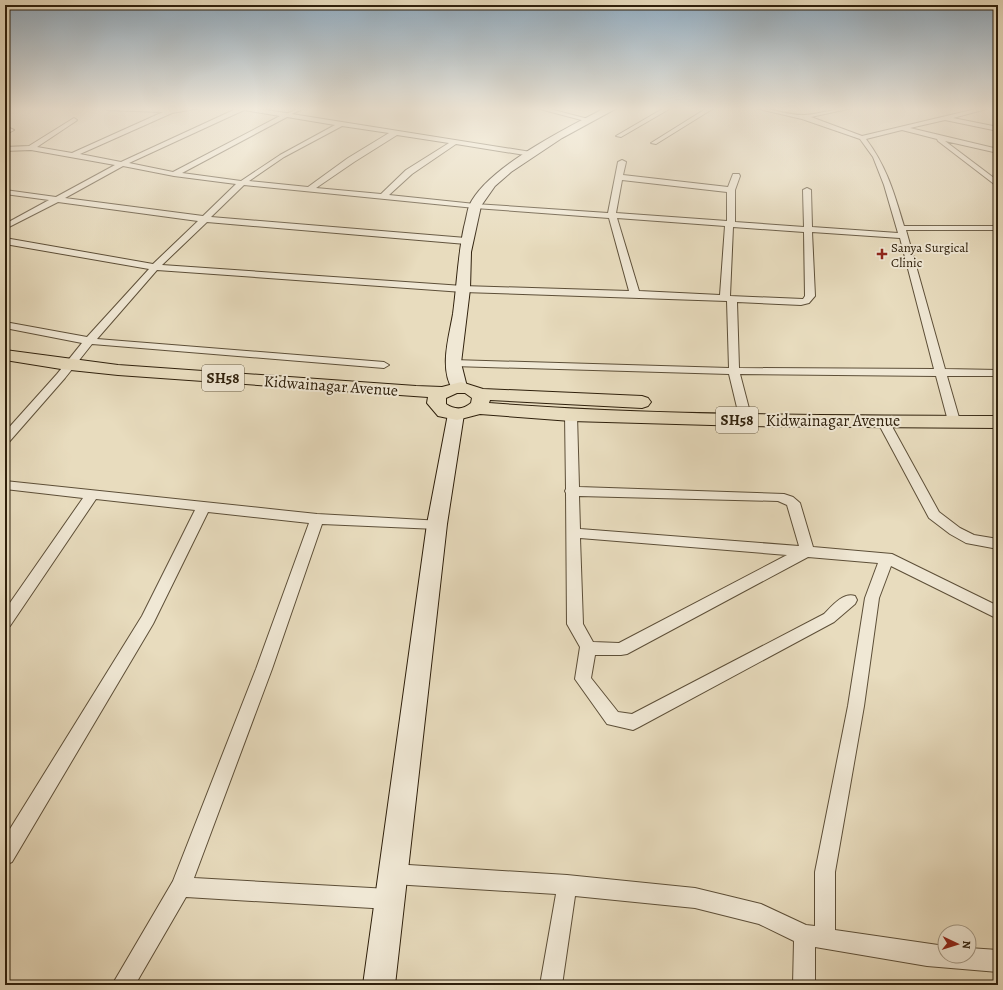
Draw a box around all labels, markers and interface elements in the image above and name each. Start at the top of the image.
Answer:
place label: Sanya Surgical Clinic [891,239,968,271]
marker: Sanya Surgical Clinic [876,248,888,260]
road number: SH58 [202,365,244,391]
street label: Kidwainagar Avenue [263,370,399,402]
road number: SH58 [716,407,758,433]
street label: Kidwainagar Avenue [766,410,900,432]
north arrow [937,924,977,964]
text: N [959,940,974,949]

